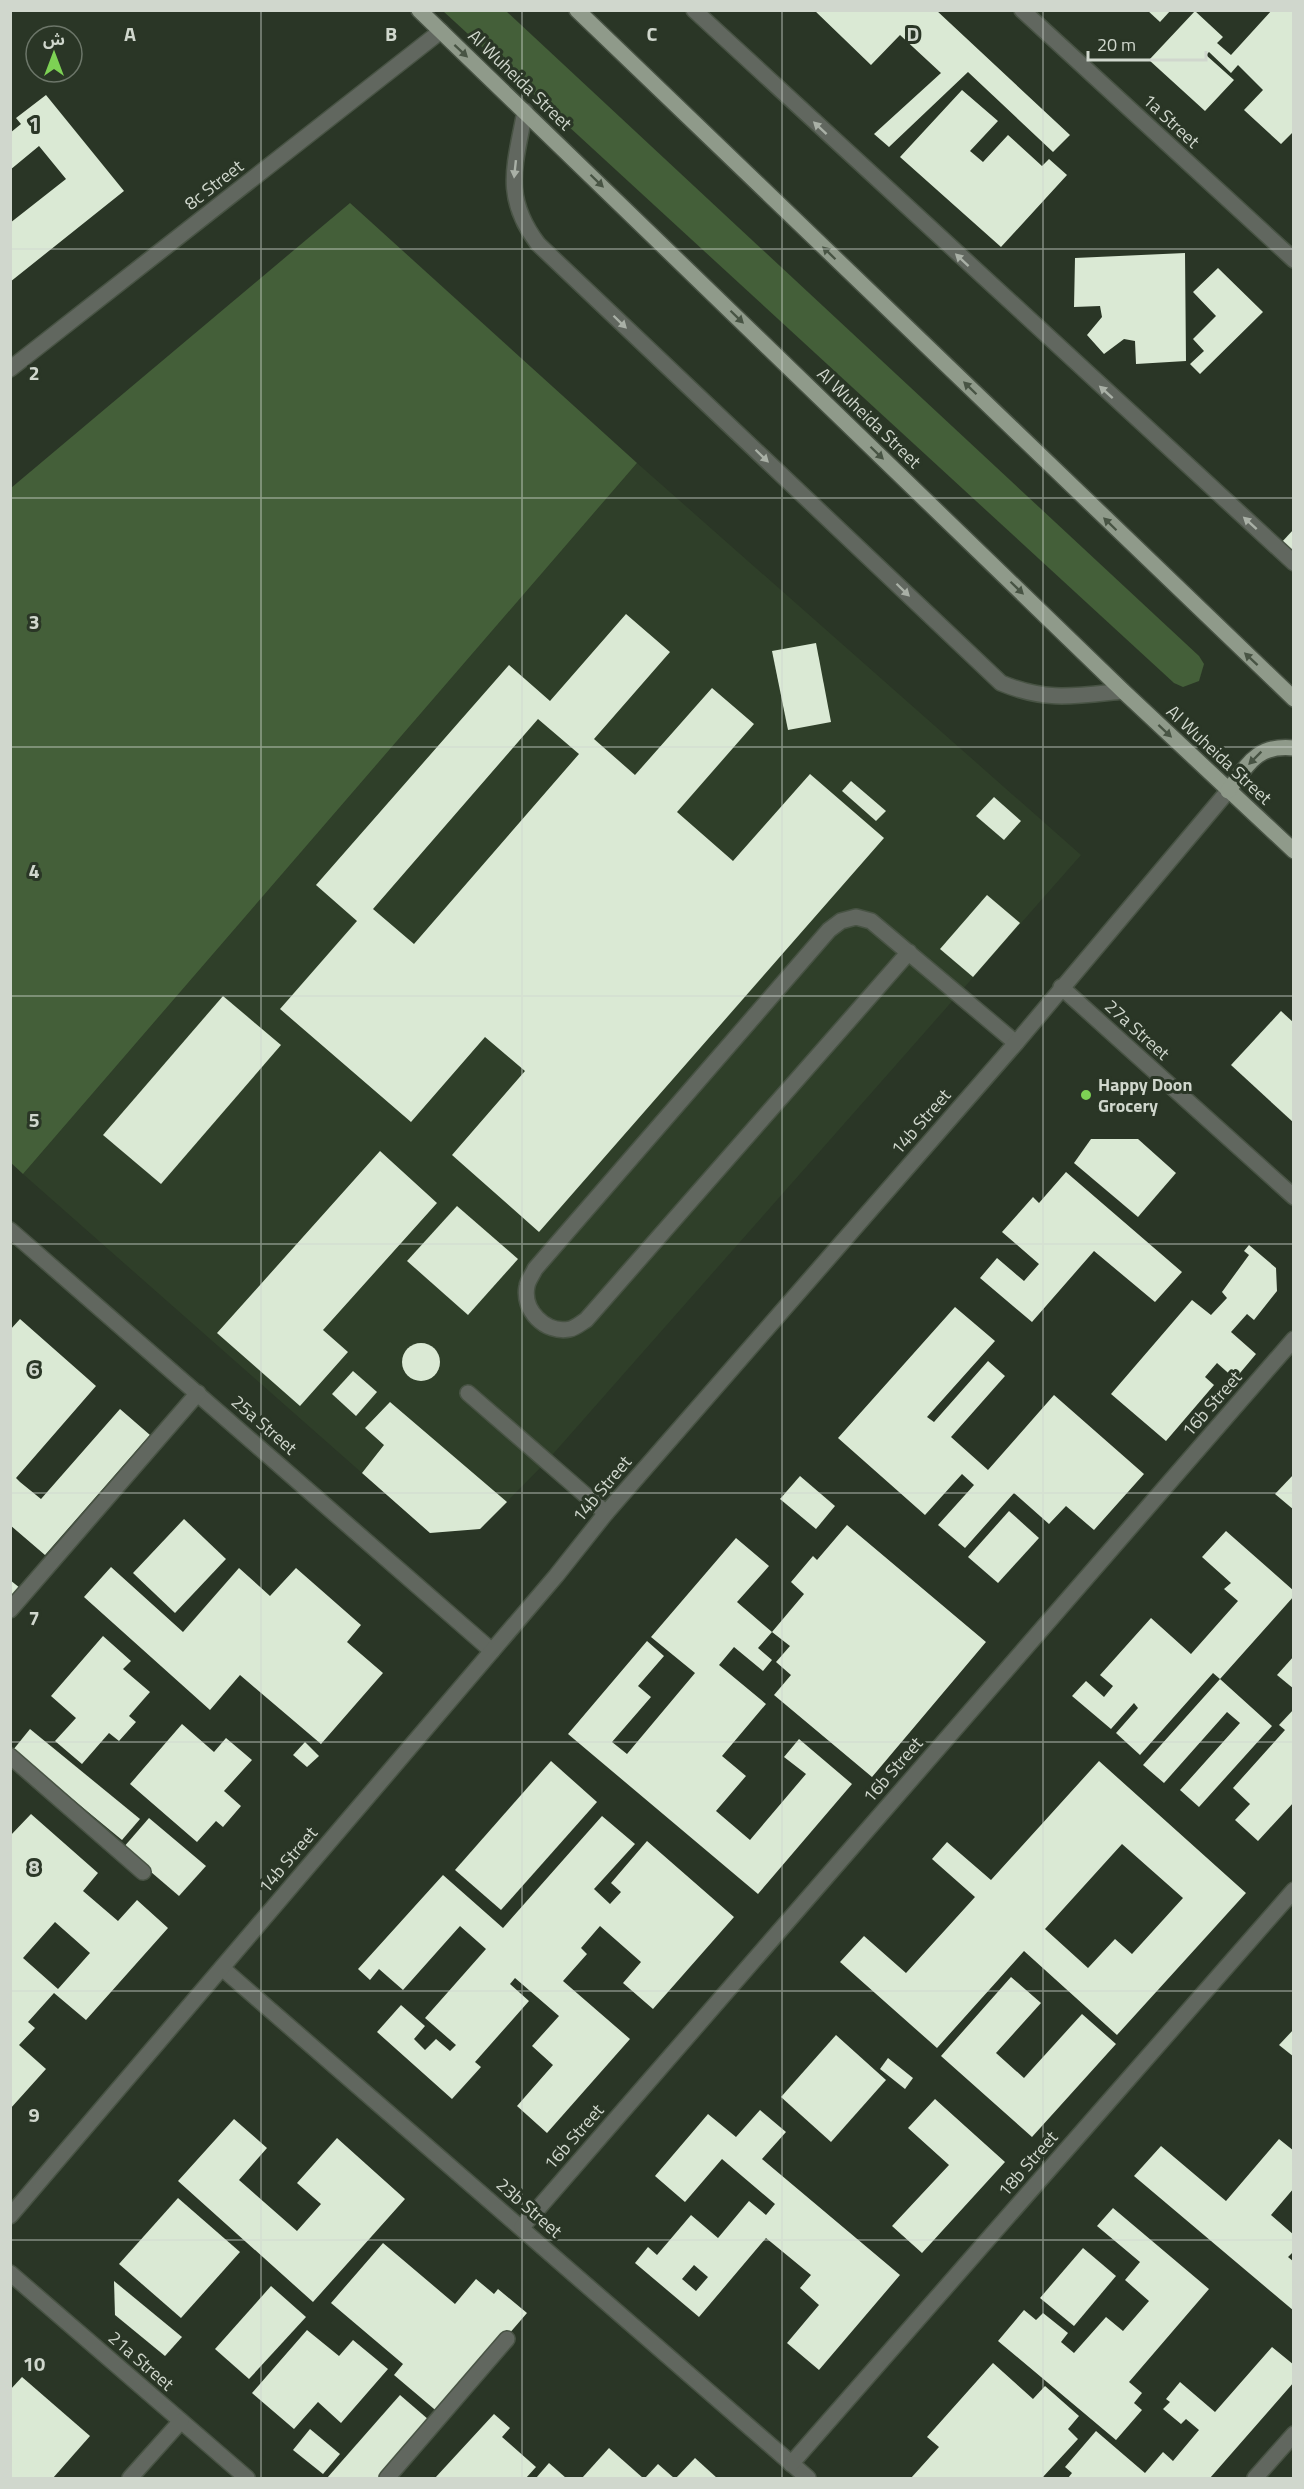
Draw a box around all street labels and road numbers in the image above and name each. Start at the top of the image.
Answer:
street label: Al Wuheida Street [462,23,579,137]
street label: 1a Street [1137,87,1206,155]
street label: 8c Street [178,153,249,216]
street label: Al Wuheida Street [811,361,928,475]
street label: Al Wuheida Street [1160,698,1279,811]
street label: 27a Street [1099,993,1176,1067]
street label: 14b Street [884,1082,957,1161]
street label: 16b Street [1175,1364,1248,1443]
street label: 25a Street [225,1388,304,1461]
street label: 14b Street [566,1449,638,1528]
street label: 16b Street [856,1730,929,1809]
street label: 14b Street [252,1820,324,1899]
street label: 16b Street [537,2097,610,2176]
street label: 18b Street [991,2124,1064,2203]
street label: 23b Street [490,2171,569,2244]
street label: 21a Street [102,2324,181,2397]

